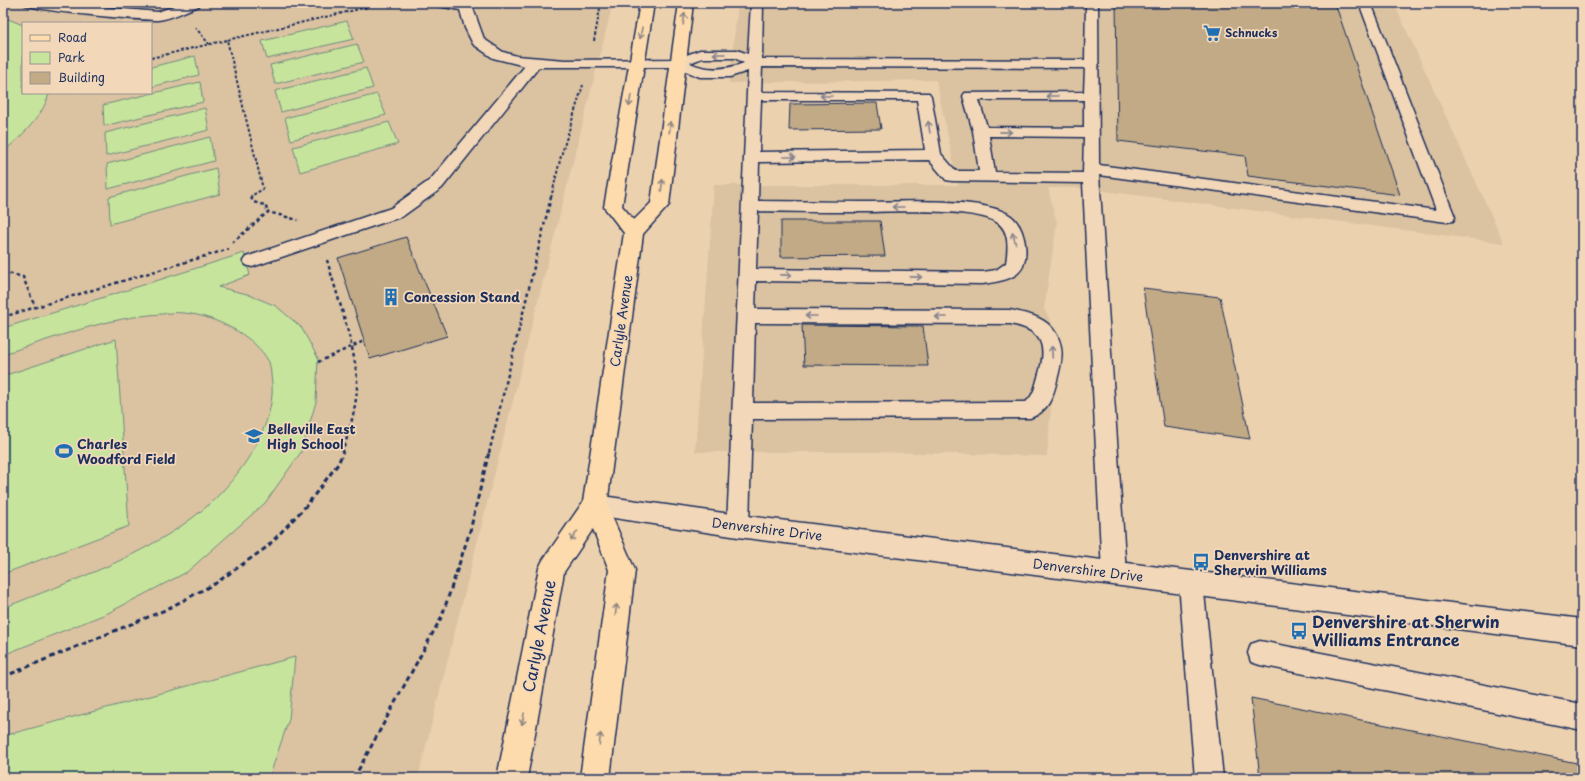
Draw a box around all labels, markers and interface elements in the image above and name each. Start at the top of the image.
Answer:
one-way arrow [680,13,688,26]
legend [22,22,152,94]
supermarket icon: Schnucks [1202,23,1222,43]
place label: Schnucks [1225,24,1278,41]
one-way arrow [637,26,645,39]
text: Road [58,28,87,46]
text: Park [58,48,85,66]
one-way arrow [713,50,726,58]
text: Building [58,68,105,86]
one-way arrow [820,92,833,100]
one-way arrow [1046,92,1059,100]
one-way arrow [625,94,633,107]
one-way arrow [666,120,674,133]
one-way arrow [925,121,933,134]
one-way arrow [999,128,1012,135]
one-way arrow [783,153,796,160]
one-way arrow [658,179,666,192]
one-way arrow [892,203,905,211]
one-way arrow [1010,232,1017,245]
one-way arrow [779,271,792,279]
one-way arrow [909,273,922,281]
street label: Carlyle Avenue [605,274,636,368]
building icon: Concession Stand [381,287,401,307]
place label: Concession Stand [404,287,520,306]
one-way arrow [805,312,818,320]
one-way arrow [935,313,948,321]
one-way arrow [1048,346,1056,359]
place label: Belleville East High School [267,419,356,453]
school or university icon: Belleville East High School [244,426,264,446]
place label: Charles Woodford Field [77,434,175,468]
sports icon: Charles Woodford Field [54,441,74,461]
street label: Denvershire Drive [711,512,824,545]
one-way arrow [570,531,578,542]
place label: Denvershire at Sherwin Williams [1214,545,1327,579]
bus stop icon: Denvershire at Sherwin Williams [1191,552,1211,572]
street label: Denvershire Drive [1032,553,1145,586]
street label: Carlyle Avenue [515,577,561,694]
one-way arrow [612,604,620,617]
place label: Denvershire at Sherwin Williams Entrance [1312,609,1500,651]
bus stop icon: Denvershire at Sherwin Williams Entrance [1289,621,1309,641]
one-way arrow [518,712,526,725]
one-way arrow [596,733,603,746]

